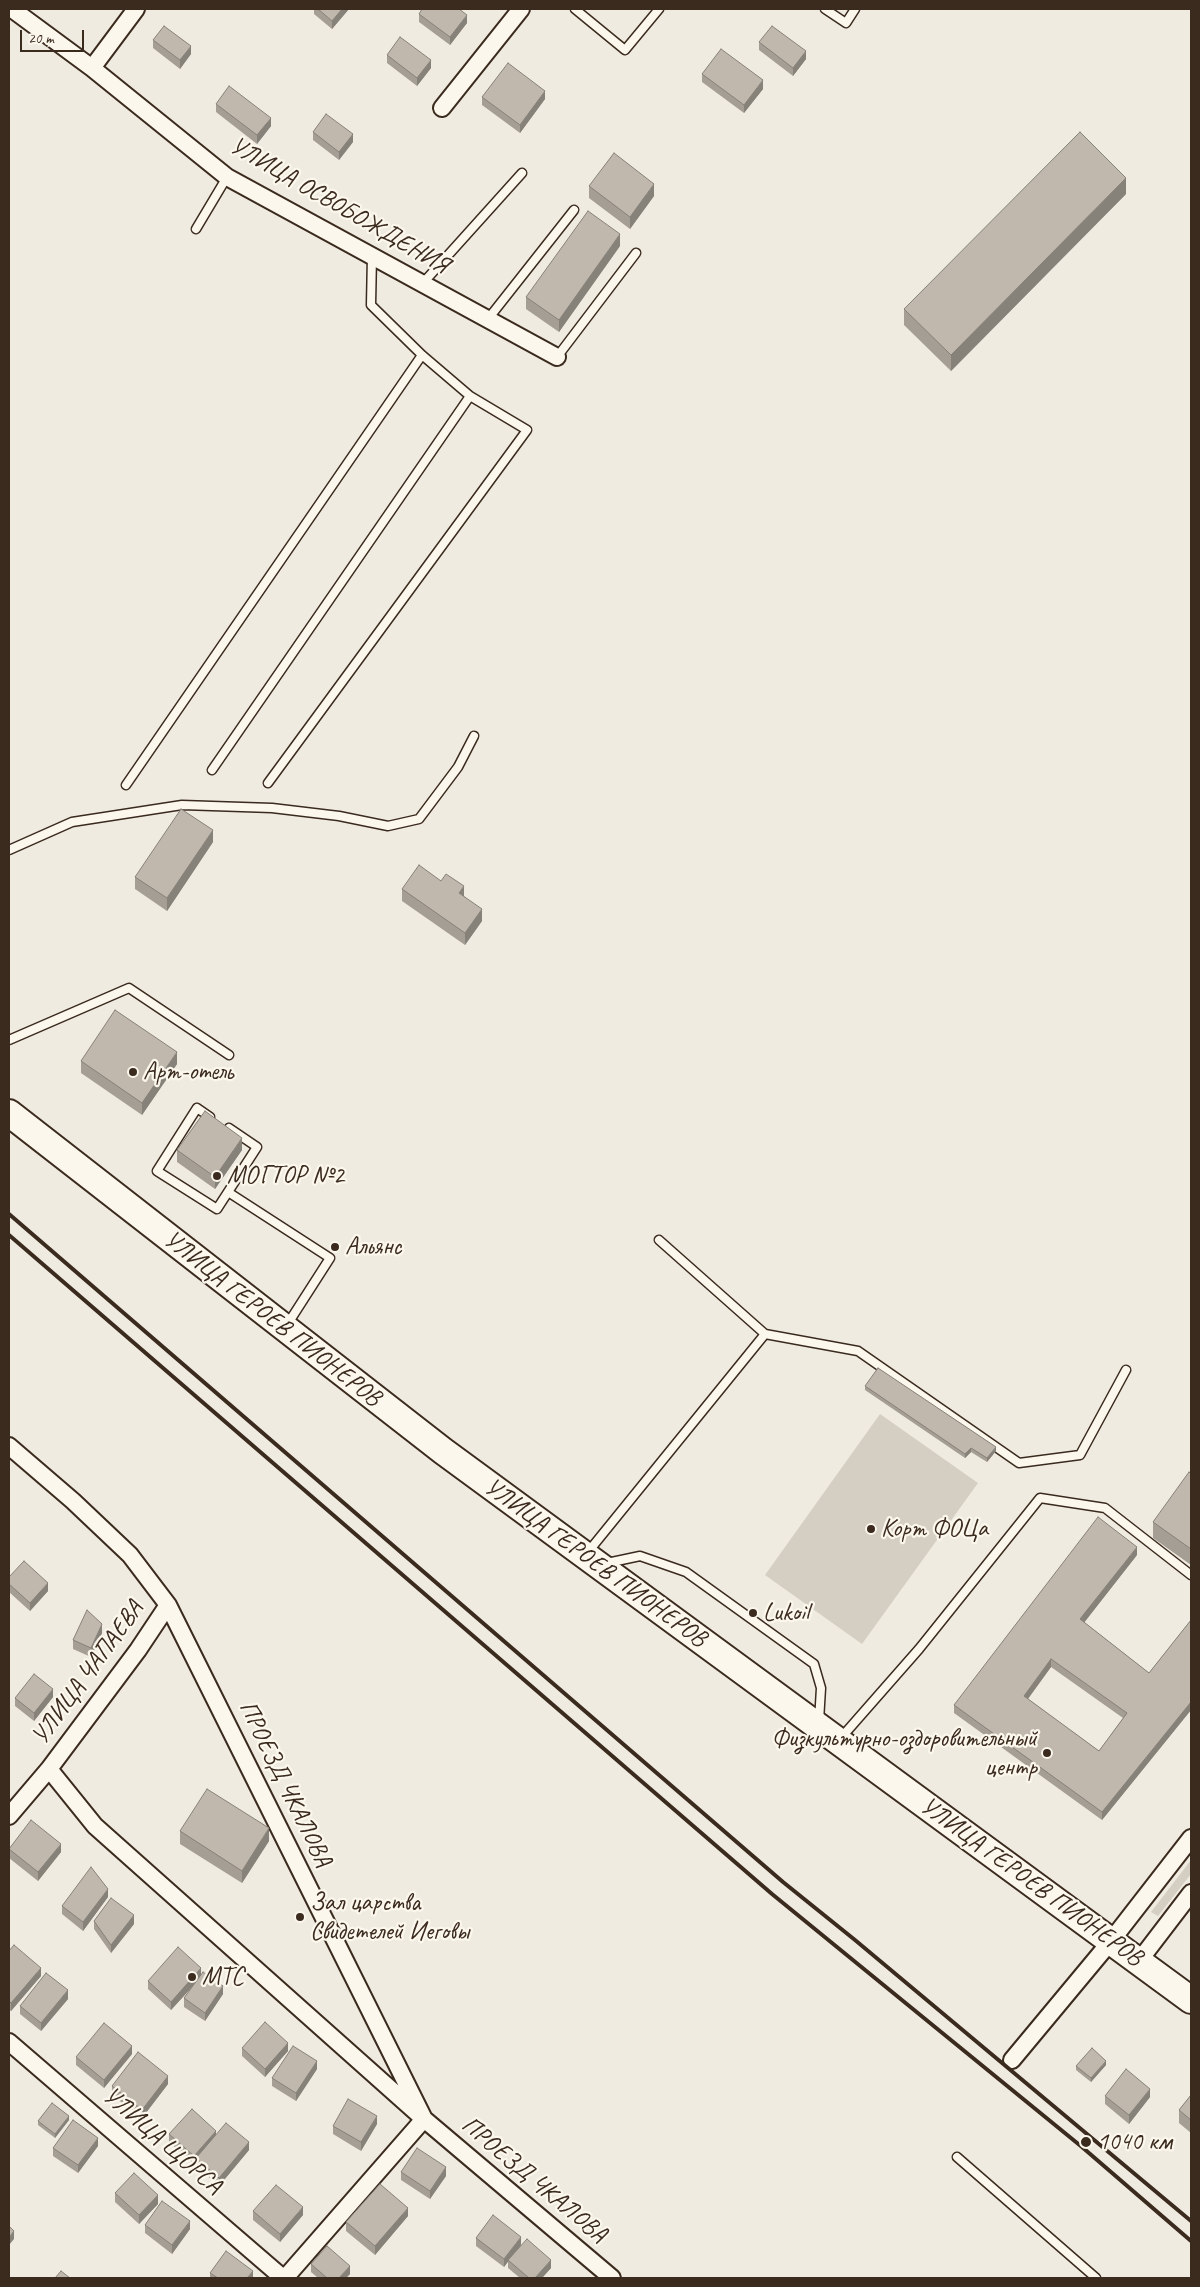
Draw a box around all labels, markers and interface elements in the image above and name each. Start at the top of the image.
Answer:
scale bar [22,20,86,52]
text: 20 m [28,29,54,48]
street label: УЛИЦА ОСВОБОЖДЕНИЯ [224,131,454,281]
place label: Арт-отель [143,1057,233,1087]
marker: Арт-отель [127,1066,139,1078]
place label: МОГТОР №2 [227,1161,344,1191]
marker: МОГТОР №2 [211,1170,223,1182]
street label: УЛИЦА ГЕРОЕВ ПИОНЕРОВ [157,1225,387,1413]
place label: Альянс [345,1232,401,1262]
marker: Альянс [329,1241,341,1253]
street label: УЛИЦА ГЕРОЕВ ПИОНЕРОВ [478,1472,712,1654]
place label: Корт ФОЦа [881,1514,988,1544]
marker: Корт ФОЦа [865,1523,877,1535]
street label: УЛИЦА ЧАПАЕВА [26,1595,150,1751]
place label: Lukoil [763,1598,809,1628]
marker: Lukoil [747,1607,759,1619]
street label: ПРОЕЗД ЧКАЛОВА [232,1696,338,1872]
place label: Физкультурно-оздоровительный центр [771,1724,1037,1783]
marker: Физкультурно-оздоровительный центр [1041,1747,1053,1759]
street label: УЛИЦА ГЕРОЕВ ПИОНЕРОВ [914,1791,1148,1973]
place label: Зал царства Свидетелей Иеговы [310,1888,469,1947]
marker: Зал царства Свидетелей Иеговы [294,1911,306,1923]
place label: МТС [202,1962,243,1992]
marker: МТС [186,1971,198,1983]
street label: УЛИЦА ЩОРСА [96,2081,228,2201]
street label: ПРОЕЗД ЧКАЛОВА [455,2110,613,2250]
place label: 1040 км [1097,2127,1172,2157]
marker: 1040 км [1079,2135,1093,2149]

